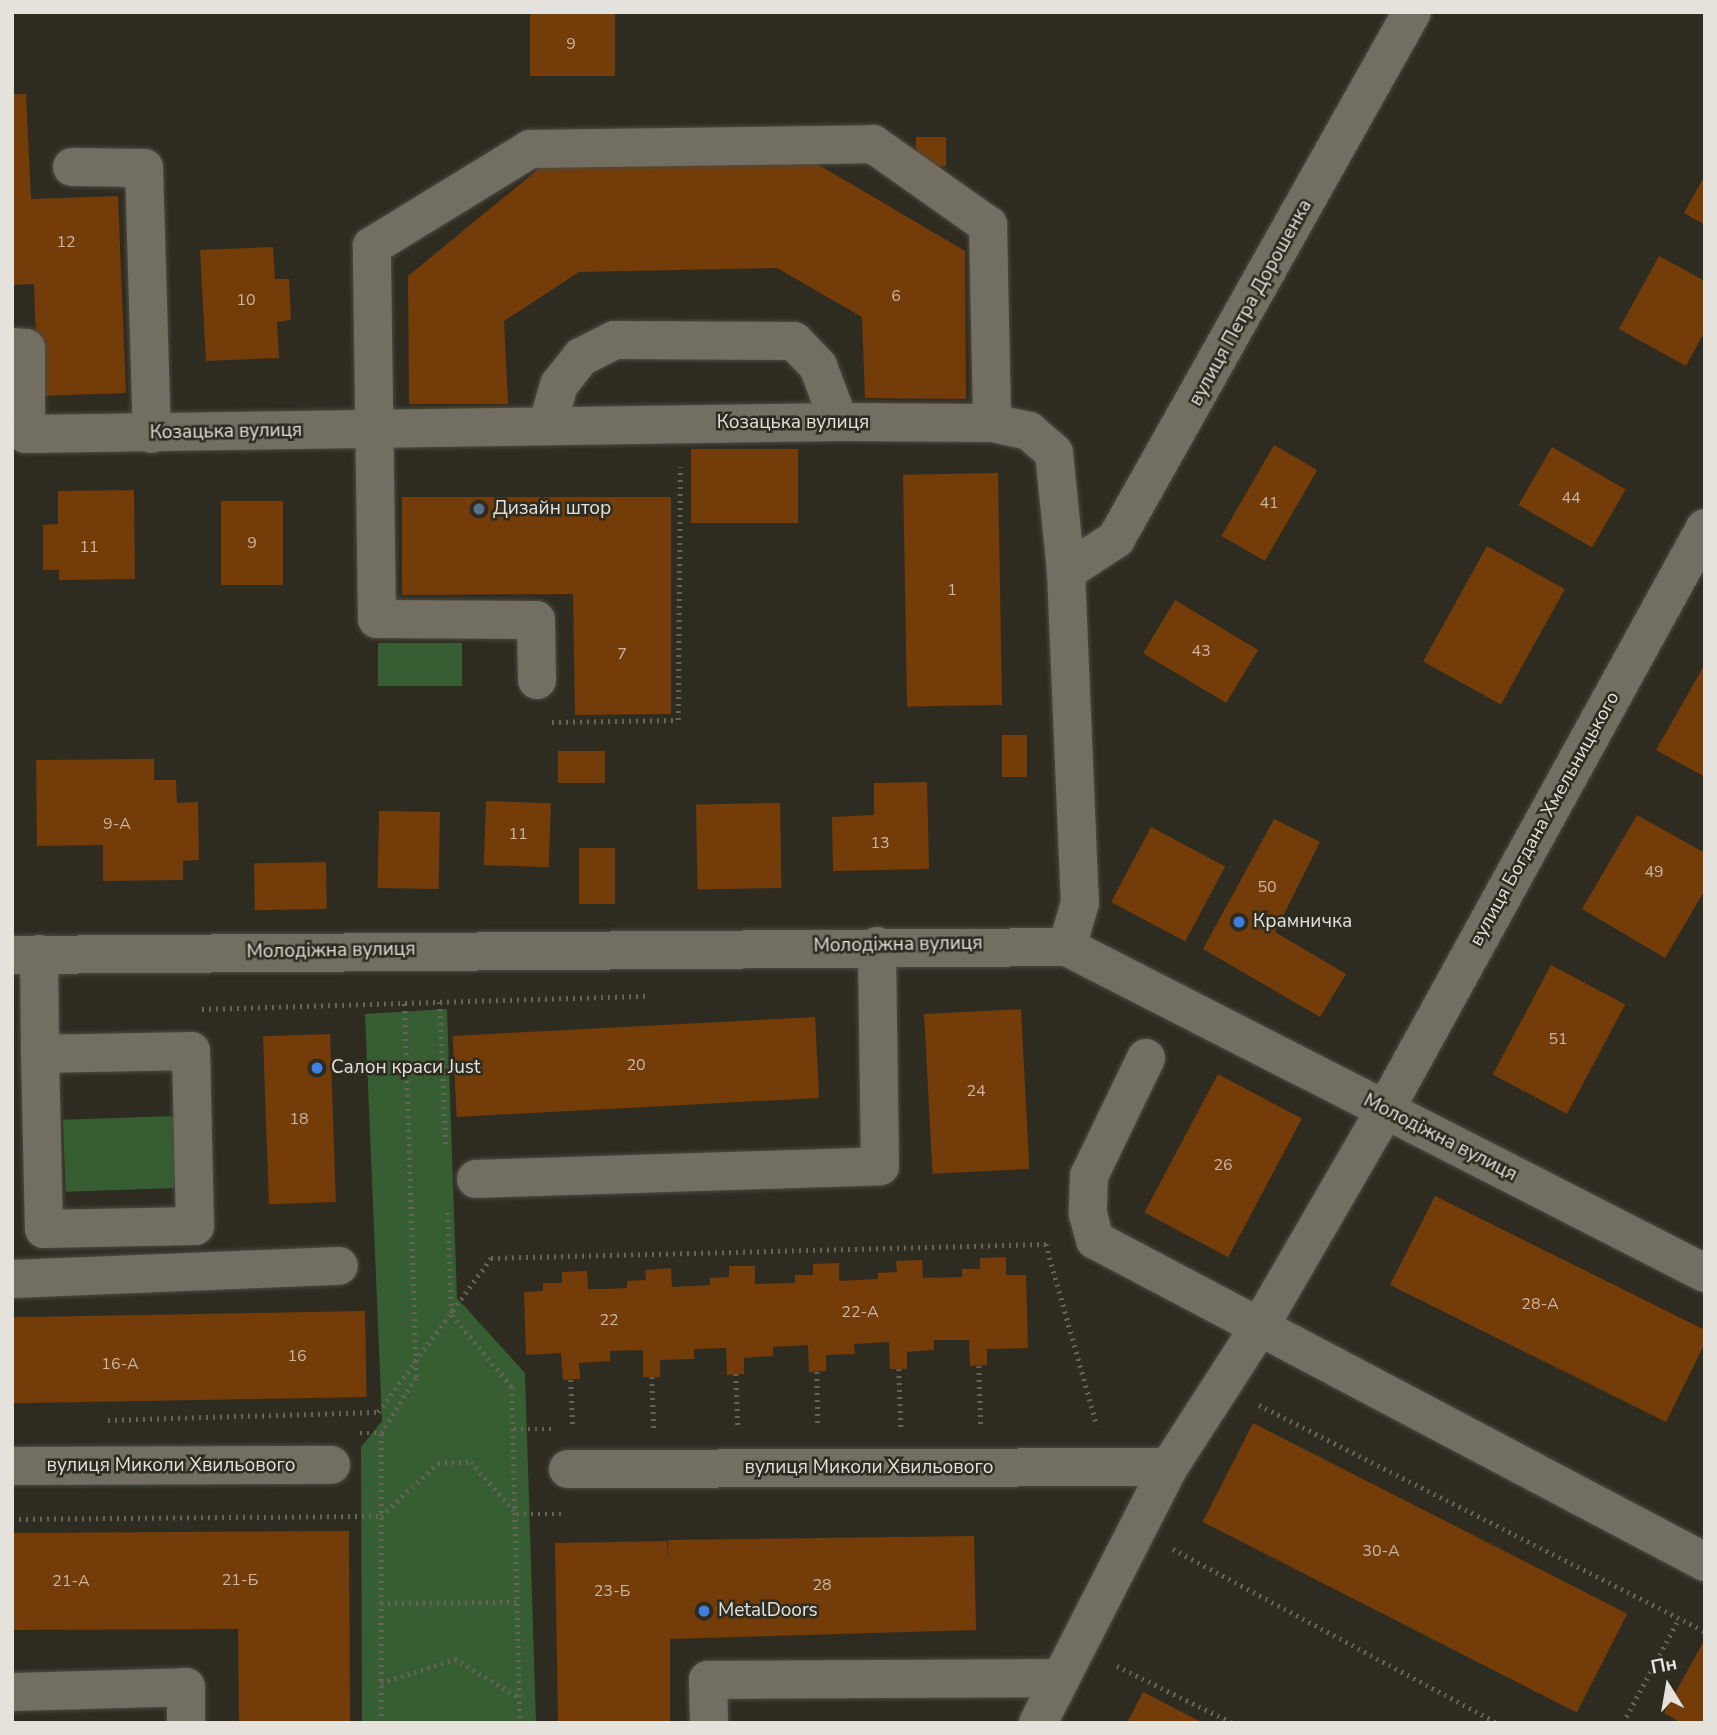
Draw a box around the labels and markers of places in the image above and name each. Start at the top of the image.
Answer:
place label: Дизайн штор [493,498,611,520]
marker: Дизайн штор [471,501,487,517]
place label: Крамничка [1253,911,1352,933]
marker: Крамничка [1231,914,1247,930]
place label: Салон краси Just [331,1057,481,1079]
marker: Салон краси Just [309,1060,325,1076]
place label: MetalDoors [718,1600,818,1622]
marker: MetalDoors [696,1603,712,1619]

